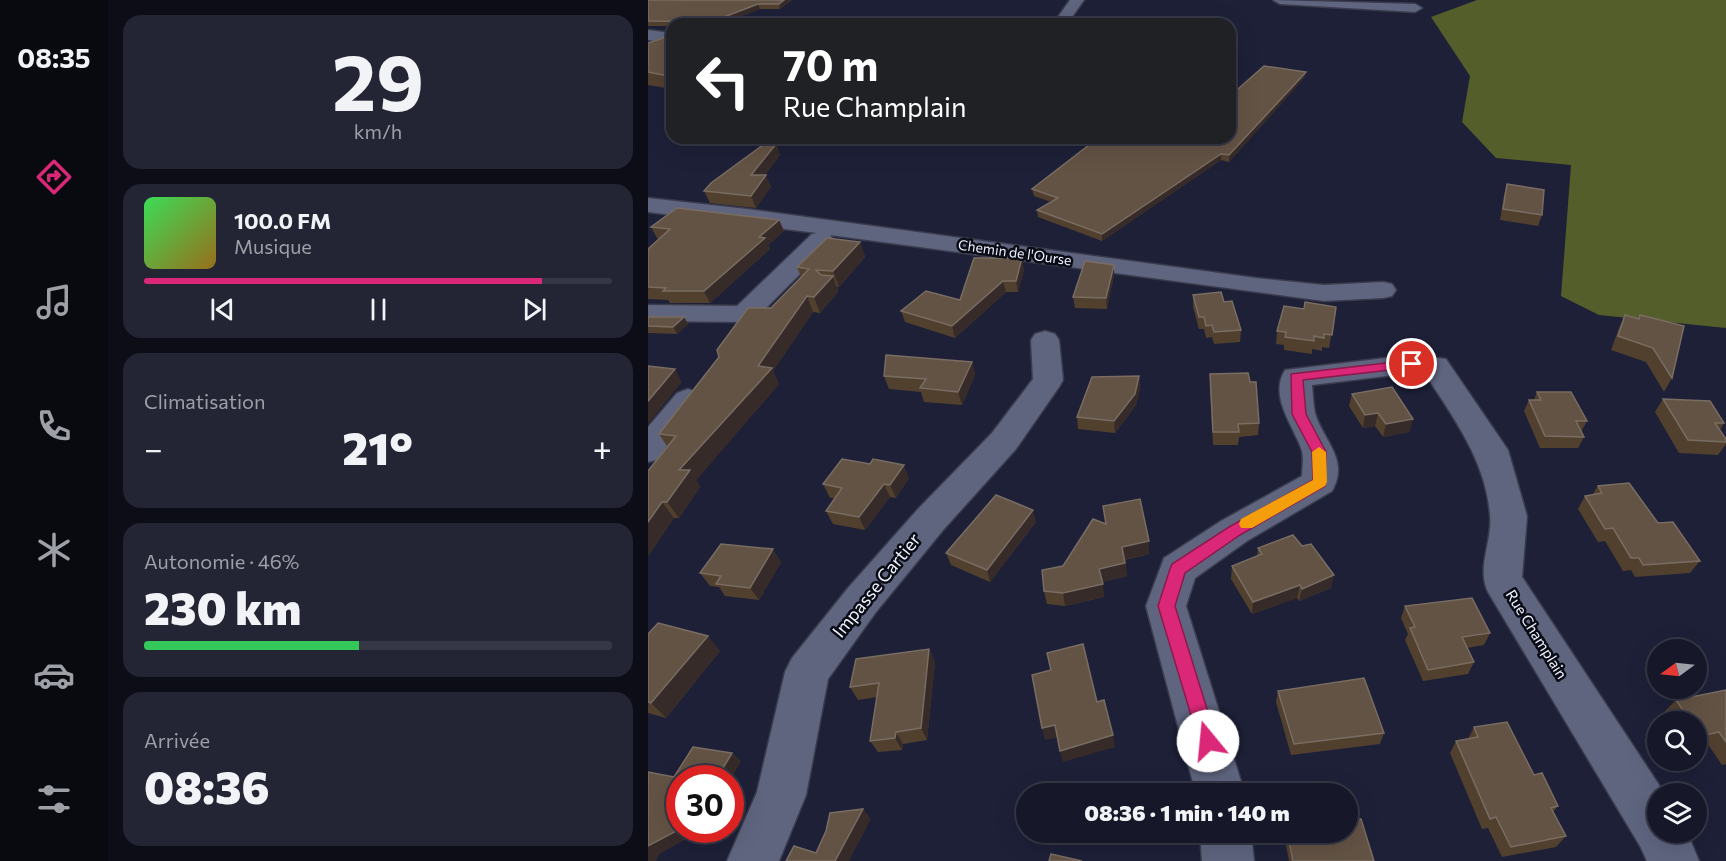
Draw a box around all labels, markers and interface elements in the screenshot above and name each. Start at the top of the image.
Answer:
text: 29 [332,32,424,127]
text: 70 m [783,38,878,90]
text: 08:35 [17,41,91,74]
icon: left [684,42,762,120]
text: Rue Champlain [783,90,966,123]
text: km/h [354,119,402,143]
icon: directions [33,156,75,198]
text: 100.0 FM [234,207,331,234]
text: Musique [234,234,312,258]
street label: Chemin de l'Ourse [957,236,1073,268]
icon: music [33,281,75,323]
icon: previous [206,293,239,326]
icon: pause [362,293,395,326]
icon: next [518,293,551,326]
pin [1386,338,1437,389]
icon: arrive [1395,347,1428,380]
text: Climatisation [144,389,265,413]
icon: phone [33,405,75,447]
text: 21° [342,419,413,474]
text: − [144,427,163,468]
text: + [593,427,612,468]
street label: Impasse Cartier [827,528,925,642]
icon: climate [33,529,75,571]
text: Autonomie · 46% [144,549,299,573]
text: 230 km [144,579,301,634]
street label: Rue Champlain [1502,586,1572,682]
north arrow [1647,639,1707,699]
map controls [1647,639,1707,843]
icon: car [33,654,75,696]
position arrow [1176,709,1240,773]
button: search [1647,711,1707,771]
text: Arrivée [144,728,210,752]
text: 08:36 [144,758,269,813]
speed limit sign: 30 [666,765,744,843]
icon: filters [33,778,75,820]
button: layers [1647,783,1707,843]
text: 08:36 · 1 min · 140 m [1084,799,1290,826]

